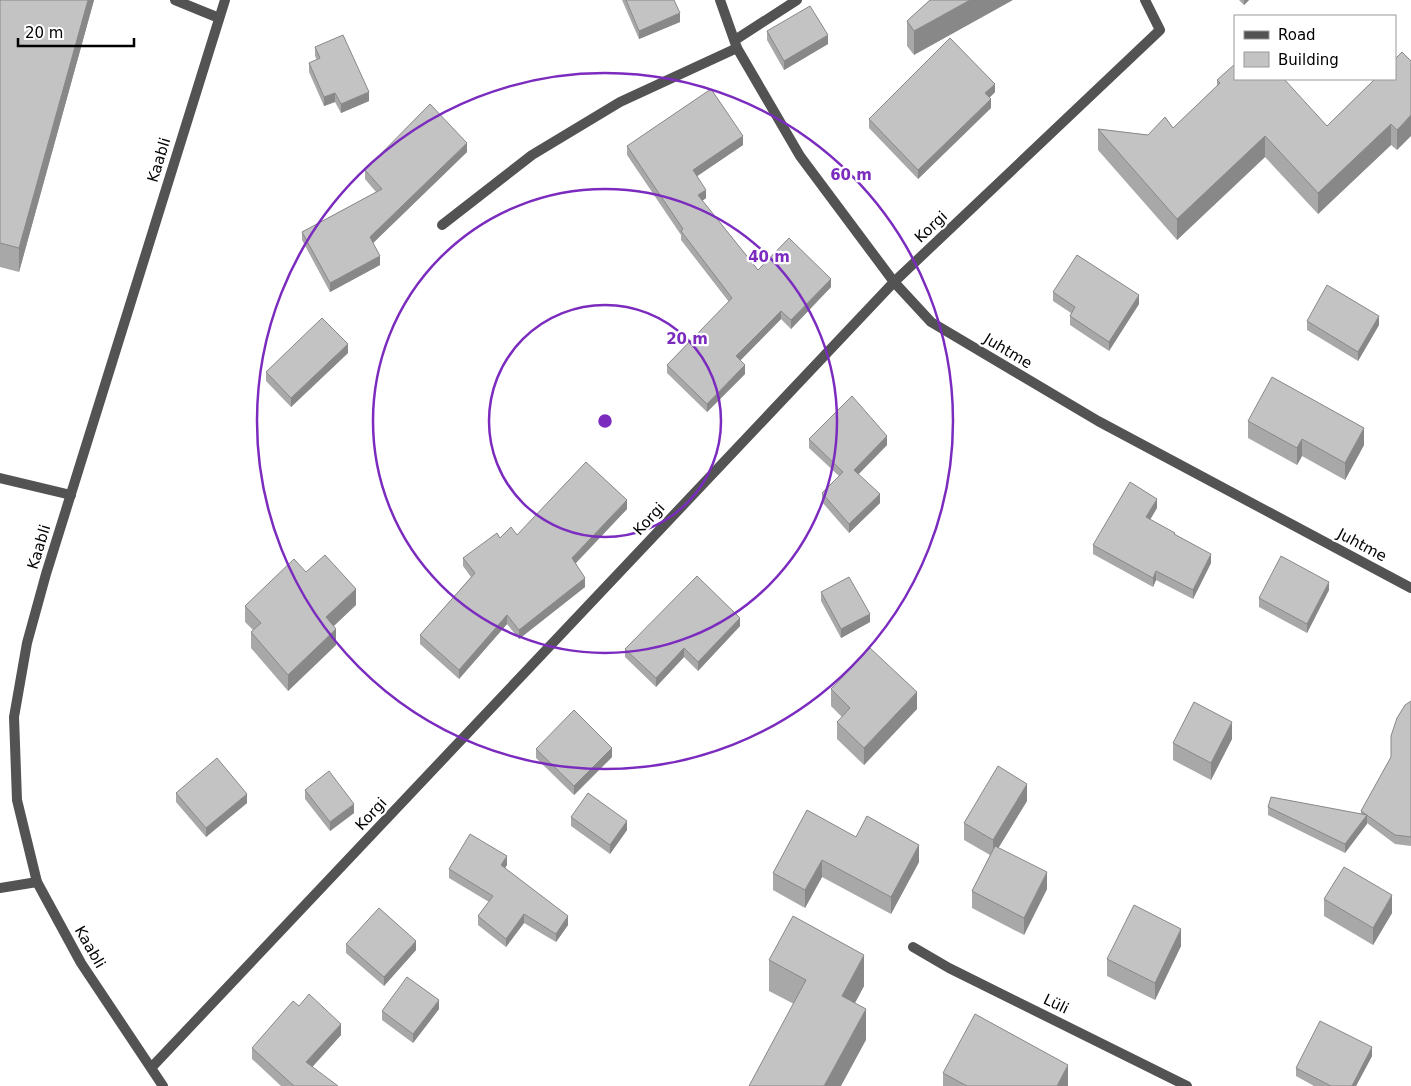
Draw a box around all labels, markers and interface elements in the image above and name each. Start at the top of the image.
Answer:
scale bar [18,15,134,47]
legend [1234,15,1396,80]
text: 20 m [25,24,63,42]
text: Road [1278,26,1316,44]
text: Building [1278,51,1339,69]
street label: Kaabli [144,135,174,185]
text: 60 m [830,166,872,184]
street label: Korgi [911,208,951,246]
text: 40 m [748,248,790,266]
street label: Juhtme [980,329,1035,372]
text: 20 m [666,330,708,348]
centre of rings [596,412,614,430]
street label: Korgi [630,499,668,539]
street label: Kaabli [24,522,54,572]
street label: Juhtme [1333,524,1390,565]
street label: Korgi [352,794,390,834]
street label: Kaabli [71,923,109,971]
street label: Lüli [1040,990,1072,1018]

